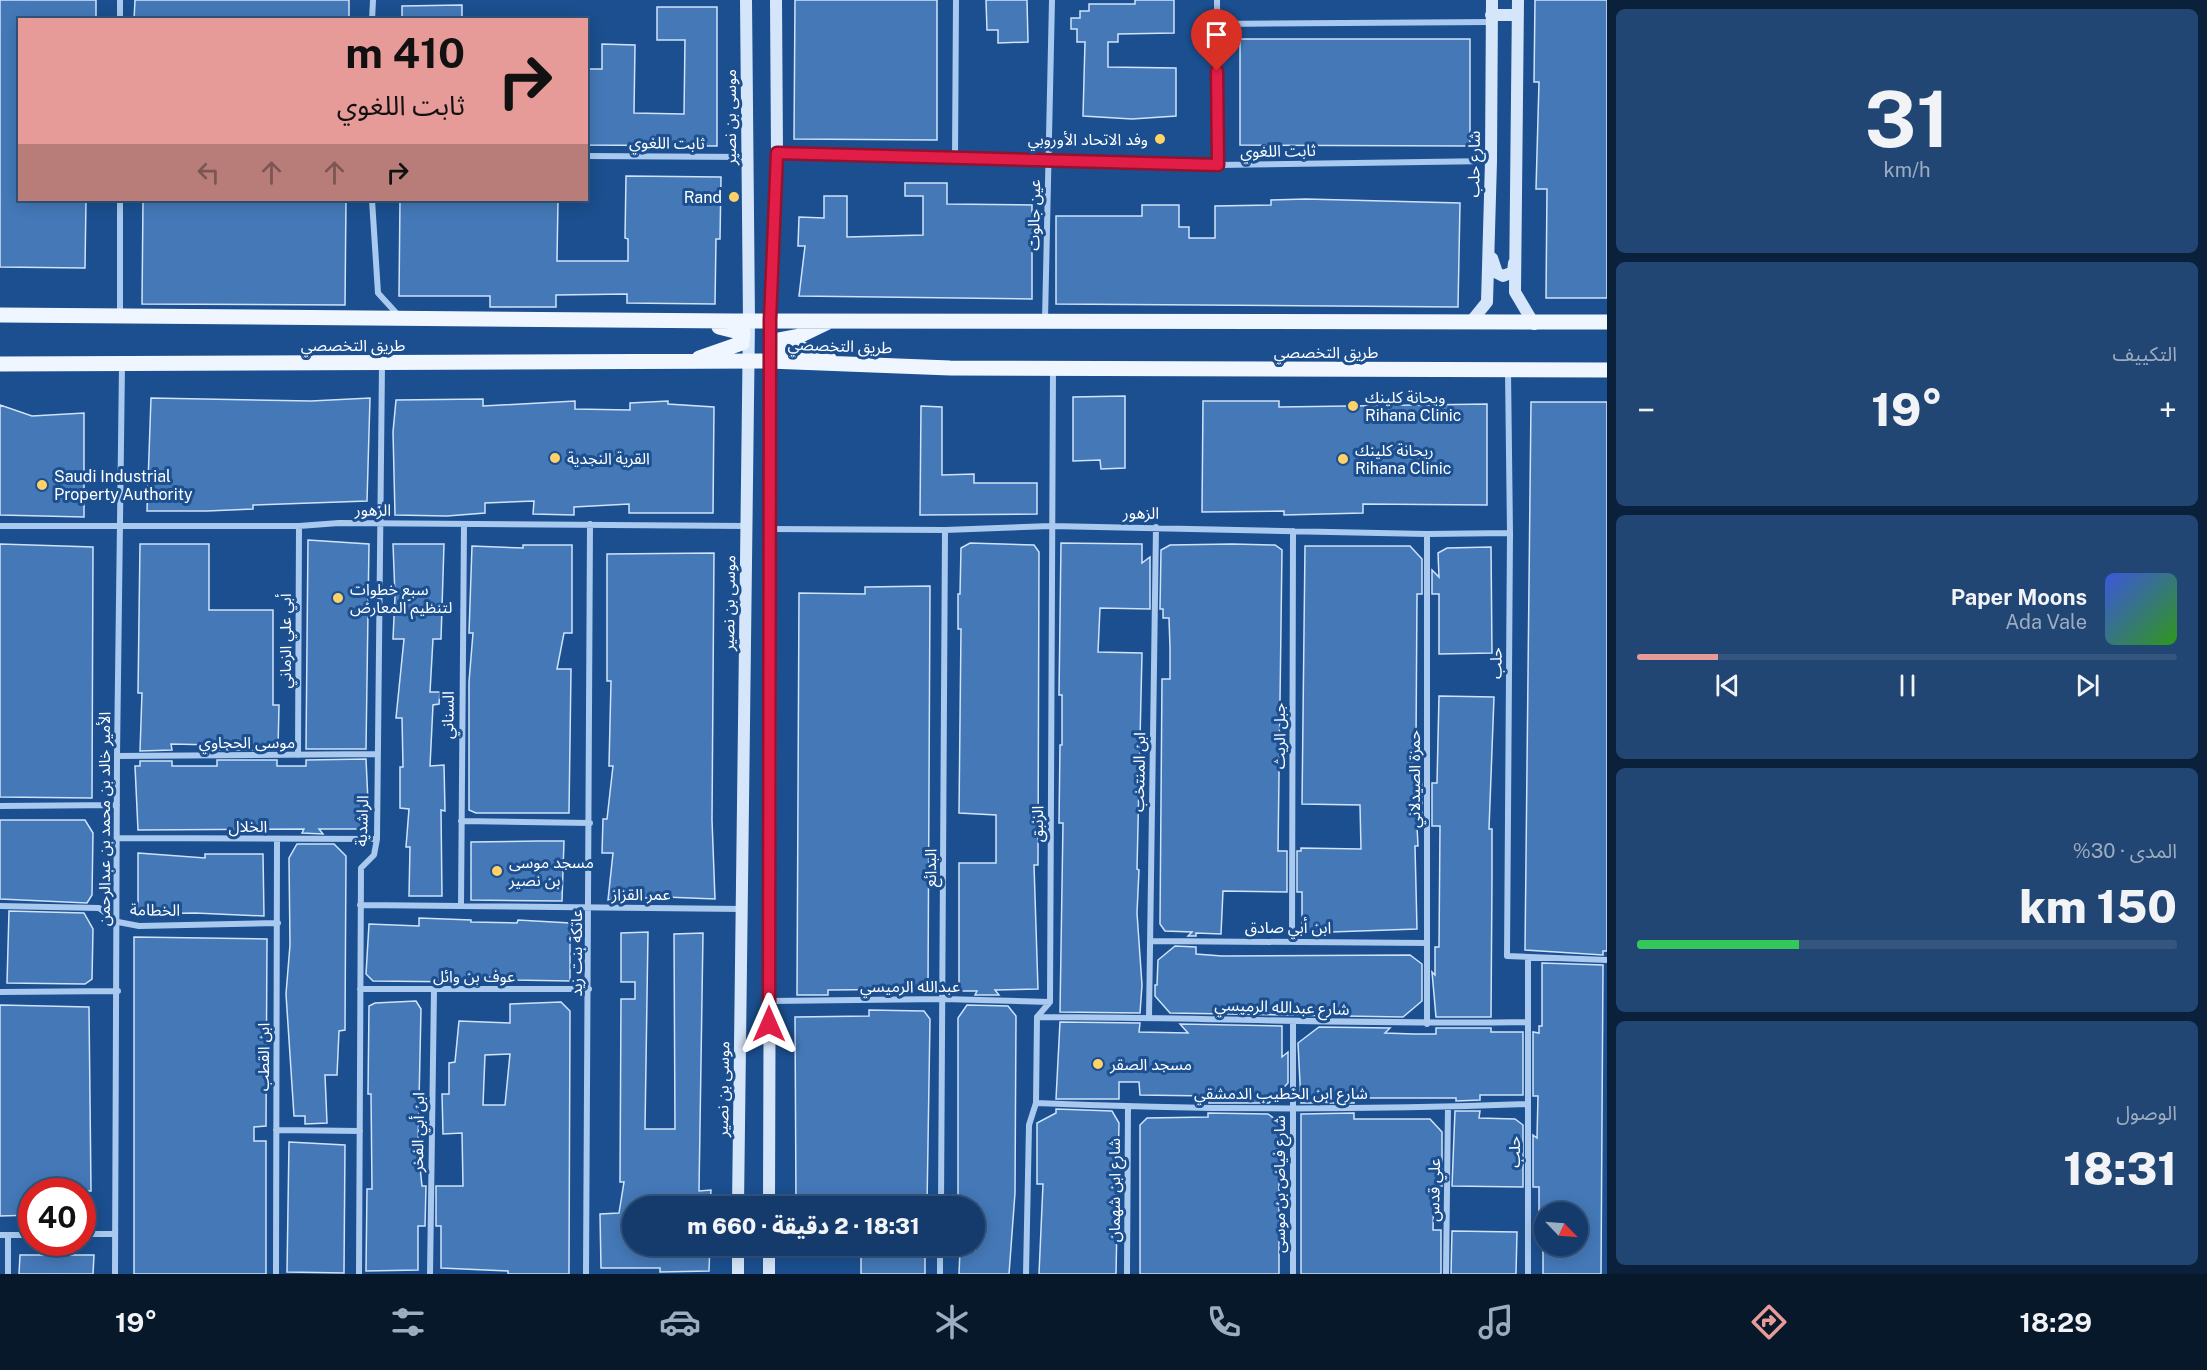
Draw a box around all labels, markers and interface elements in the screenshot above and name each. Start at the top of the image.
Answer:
pin [1191,9,1242,71]
icon: arrive [1200,18,1233,51]
text: 410 m [345,28,465,77]
icon: right [486,42,564,120]
street label: موسى بن نصير [721,69,740,166]
text: 31 [1864,73,1950,165]
text: ثابت اللغوي [337,89,465,121]
place label: وفد الاتحاد الأوروبي [1028,130,1148,151]
street label: شارع حلب [1464,130,1487,198]
marker: وفد الاتحاد الأوروبي [1153,132,1167,146]
street label: ثابت اللغوي [629,133,705,156]
street label: ثابت اللغوي [1240,141,1316,164]
icon: left [192,156,225,189]
icon: ahead [255,156,288,189]
icon: ahead [318,156,351,189]
icon: right [381,156,414,189]
text: km/h [1883,158,1931,182]
street label: عين جالوت [1024,179,1044,251]
place label: Rand [684,188,722,207]
marker: Rand [727,190,741,204]
street label: طريق التخصصي [787,335,893,360]
street label: طريق التخصصي [301,336,405,357]
text: التكييف [2113,342,2177,366]
street label: طريق التخصصي [1274,343,1378,364]
text: 19° [1871,383,1943,436]
place label: ويحانة كلينك Rihana Clinic [1365,388,1462,425]
text: − [1637,391,1655,429]
text: + [2159,391,2177,429]
marker: ويحانة كلينك Rihana Clinic [1346,399,1360,413]
place label: ريحانة كلينك Rihana Clinic [1355,441,1452,478]
place label: القرية النجدية [567,449,650,468]
marker: القرية النجدية [548,451,562,465]
marker: ريحانة كلينك Rihana Clinic [1336,452,1350,466]
place label: Saudi Industrial Property Authority [54,467,193,504]
marker: Saudi Industrial Property Authority [35,478,49,492]
street label: الزهور [354,500,391,520]
street label: الزهور [1122,503,1159,523]
street label: موسى بن نصير [719,555,739,652]
place label: سبع خطوات لتنظيم المعارض [350,580,452,620]
text: Paper Moons [1951,584,2087,610]
marker: سبع خطوات لتنظيم المعارض [331,591,345,605]
street label: أبي علي الزماني [275,593,297,689]
text: Ada Vale [2005,610,2087,634]
street label: حلب [1486,647,1506,679]
icon: previous [1711,669,1744,702]
icon: pause [1891,669,1924,702]
icon: next [2071,669,2104,702]
street label: السناني [438,691,461,739]
street label: جبل الريث [1270,703,1289,769]
street label: الأمير خالد بن محمد بن عبدالرحمن [95,712,114,926]
street label: حمزة الصيدلاني [1405,730,1426,828]
street label: ابن المنتخب [1129,732,1149,812]
street label: موسى الحجاوي [199,733,295,754]
street label: الراشدية [352,795,372,847]
street label: الزنبق [1028,806,1048,842]
street label: الخلال [229,817,267,837]
text: المدى · 30% [2073,839,2177,863]
street label: البدائع [921,849,943,887]
place label: مسجد موسى بن نصير [508,853,594,890]
marker: مسجد موسى بن نصير [490,864,504,878]
text: 150 km [2019,880,2177,933]
street label: عمر القزاز [610,885,671,904]
street label: الخطامة [130,900,180,920]
street label: عاتكة بنت زيد [567,909,586,997]
street label: ابن أبي صادق [1245,917,1331,939]
street label: عوف بن وائل [433,967,515,986]
street label: عبدالله الرميسي [860,977,960,998]
position arrow [737,992,801,1056]
street label: شارع عبدالله الرميسي [1214,995,1350,1022]
street label: ابن القطب [254,1023,273,1091]
street label: موسى بن نصير [713,1041,733,1138]
place label: مسجد الصقر [1109,1055,1192,1074]
marker: مسجد الصقر [1091,1057,1105,1071]
street label: شارع ابن الخطيب الدمشقي [1194,1084,1368,1106]
street label: ابن أبي الفخر [408,1092,431,1173]
text: الوصول [2116,1101,2177,1125]
street label: شارع فياض بن موسى [1270,1115,1292,1253]
street label: حلب [1505,1136,1524,1168]
street label: شارع ابن شهمان [1105,1138,1127,1242]
text: 18:31 [2063,1142,2177,1195]
street label: علي قدس [1424,1158,1447,1222]
speed limit sign: 40 [18,1178,96,1256]
north arrow [1534,1202,1588,1256]
map controls [1534,1202,1588,1256]
text: 18:31 · 2 دقيقة · 660 m [687,1213,920,1239]
icon: filters [387,1301,429,1343]
icon: car [659,1301,701,1343]
icon: climate [931,1301,973,1343]
icon: phone [1203,1301,1245,1343]
icon: music [1475,1301,1517,1343]
icon: directions [1748,1301,1790,1343]
text: 19° [115,1306,157,1338]
text: 18:29 [2020,1306,2092,1338]

